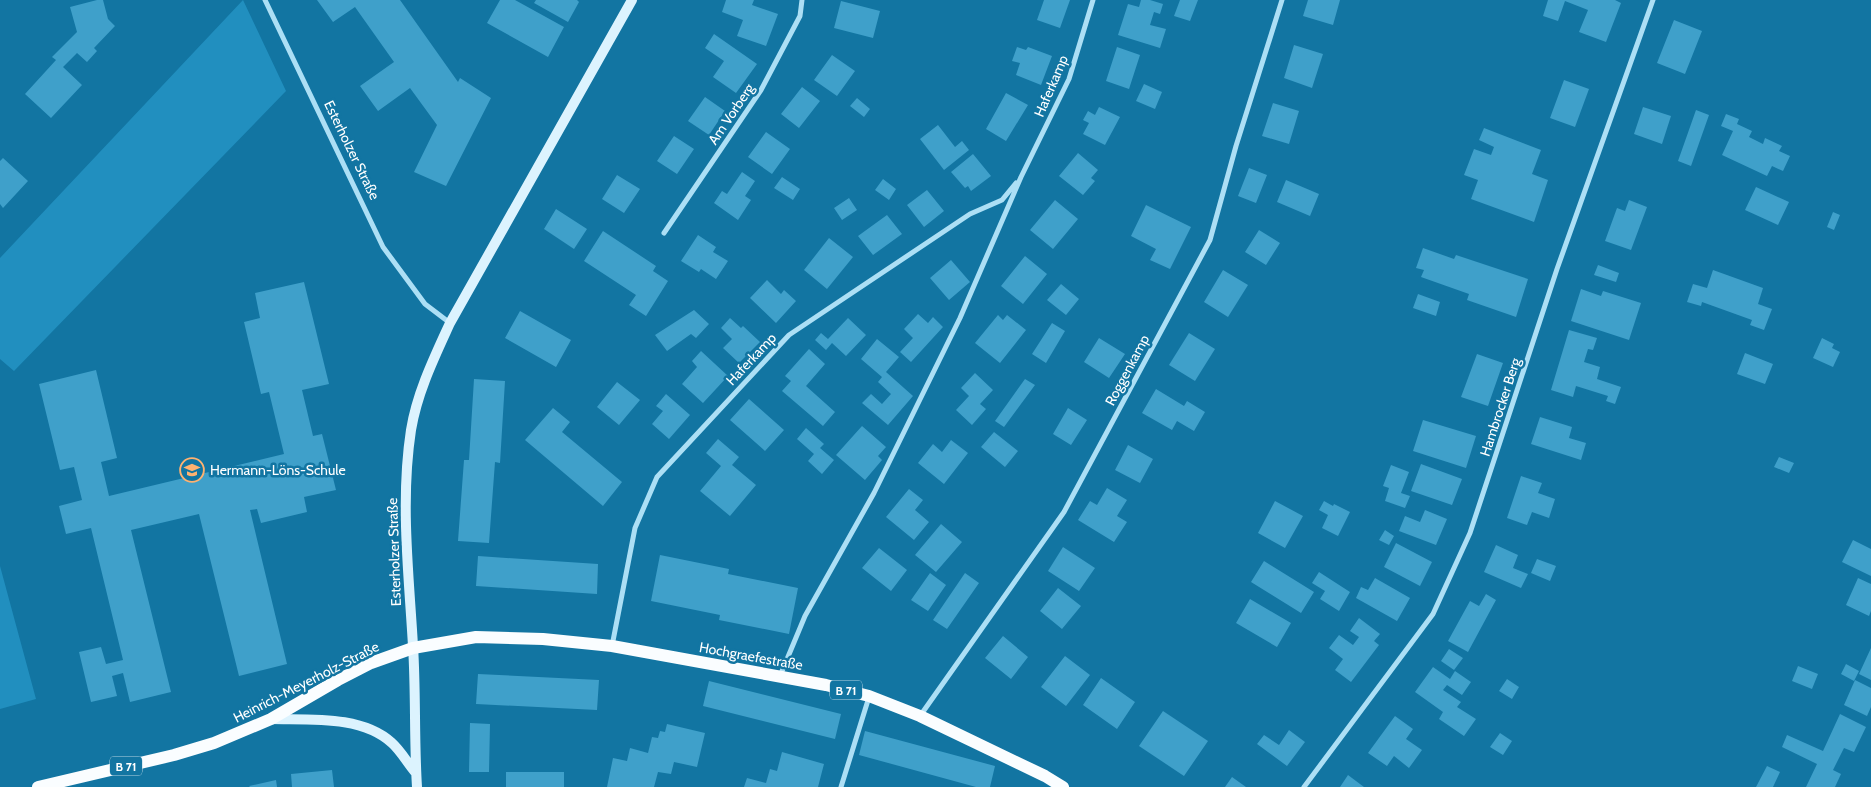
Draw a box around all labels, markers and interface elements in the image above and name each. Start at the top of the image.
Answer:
street label: Haferkamp [1030,52,1072,120]
street label: Am Vorberg [704,79,759,148]
street label: Esterholzer Straße [320,97,384,203]
street label: Haferkamp [722,329,780,389]
street label: Roggenkamp [1101,331,1153,409]
street label: Hambrocker Berg [1476,355,1525,458]
school or university icon: Hermann-Löns-Schule [179,457,205,483]
place label: Hermann-Löns-Schule [210,461,346,479]
street label: Esterholzer Straße [383,498,405,606]
street label: Heinrich-Meyerholz-Straße [230,637,382,727]
street label: Hochgraefestraße [698,638,804,674]
road number: B 71 [830,680,862,700]
road number: B 71 [110,756,142,776]

